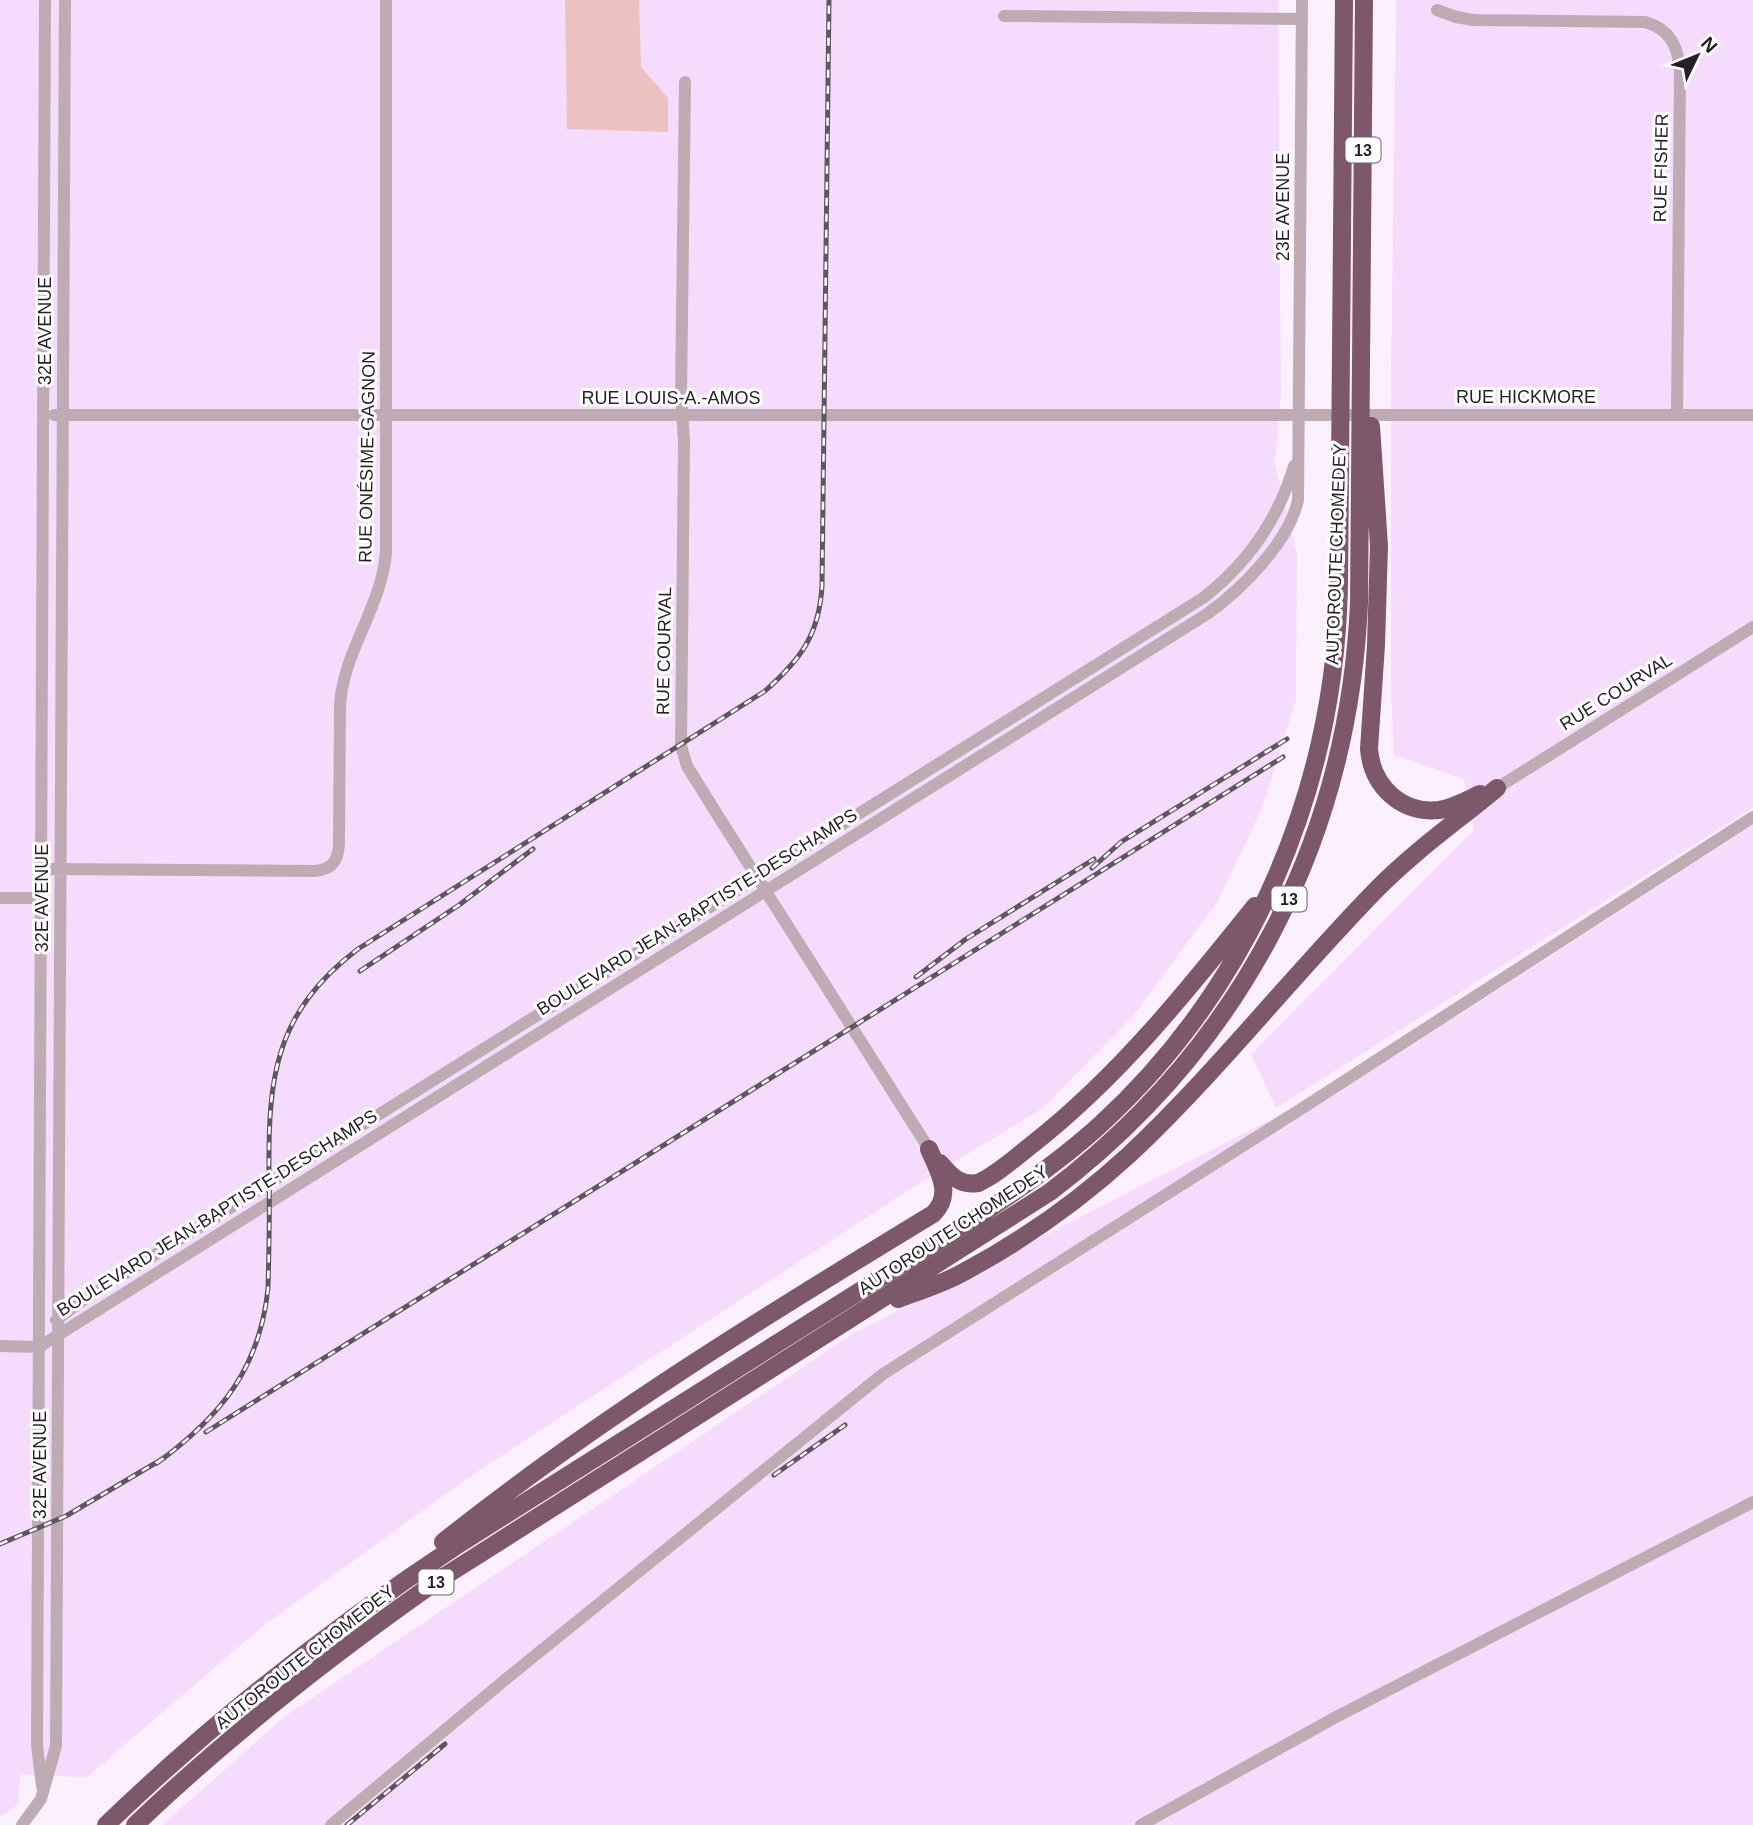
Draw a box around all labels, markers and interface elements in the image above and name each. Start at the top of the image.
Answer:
north arrow [1662,21,1732,91]
text: N [1697,33,1721,57]
street label: RUE FISHER [1650,113,1672,223]
road number: 13 [1346,138,1380,162]
street label: 23E AVENUE [1273,153,1293,261]
street label: 32E AVENUE [35,277,55,385]
street label: RUE ONÉSIME-GAGNON [355,351,379,563]
street label: RUE HICKMORE [1456,387,1596,407]
street label: RUE LOUIS-A.-AMOS [581,388,761,408]
street label: AUTOROUTE CHOMEDEY [1322,443,1350,665]
street label: RUE COURVAL [653,587,675,715]
street label: RUE COURVAL [1556,650,1676,734]
street label: BOULEVARD JEAN-BAPTISTE-DESCHAMPS [533,804,861,1020]
street label: 32E AVENUE [32,844,52,952]
road number: 13 [1272,886,1306,911]
street label: BOULEVARD JEAN-BAPTISTE-DESCHAMPS [53,1105,381,1321]
street label: AUTOROUTE CHOMEDEY [855,1161,1051,1299]
street label: 32E AVENUE [30,1411,50,1519]
road number: 13 [418,1570,453,1594]
street label: AUTOROUTE CHOMEDEY [211,1581,399,1733]

